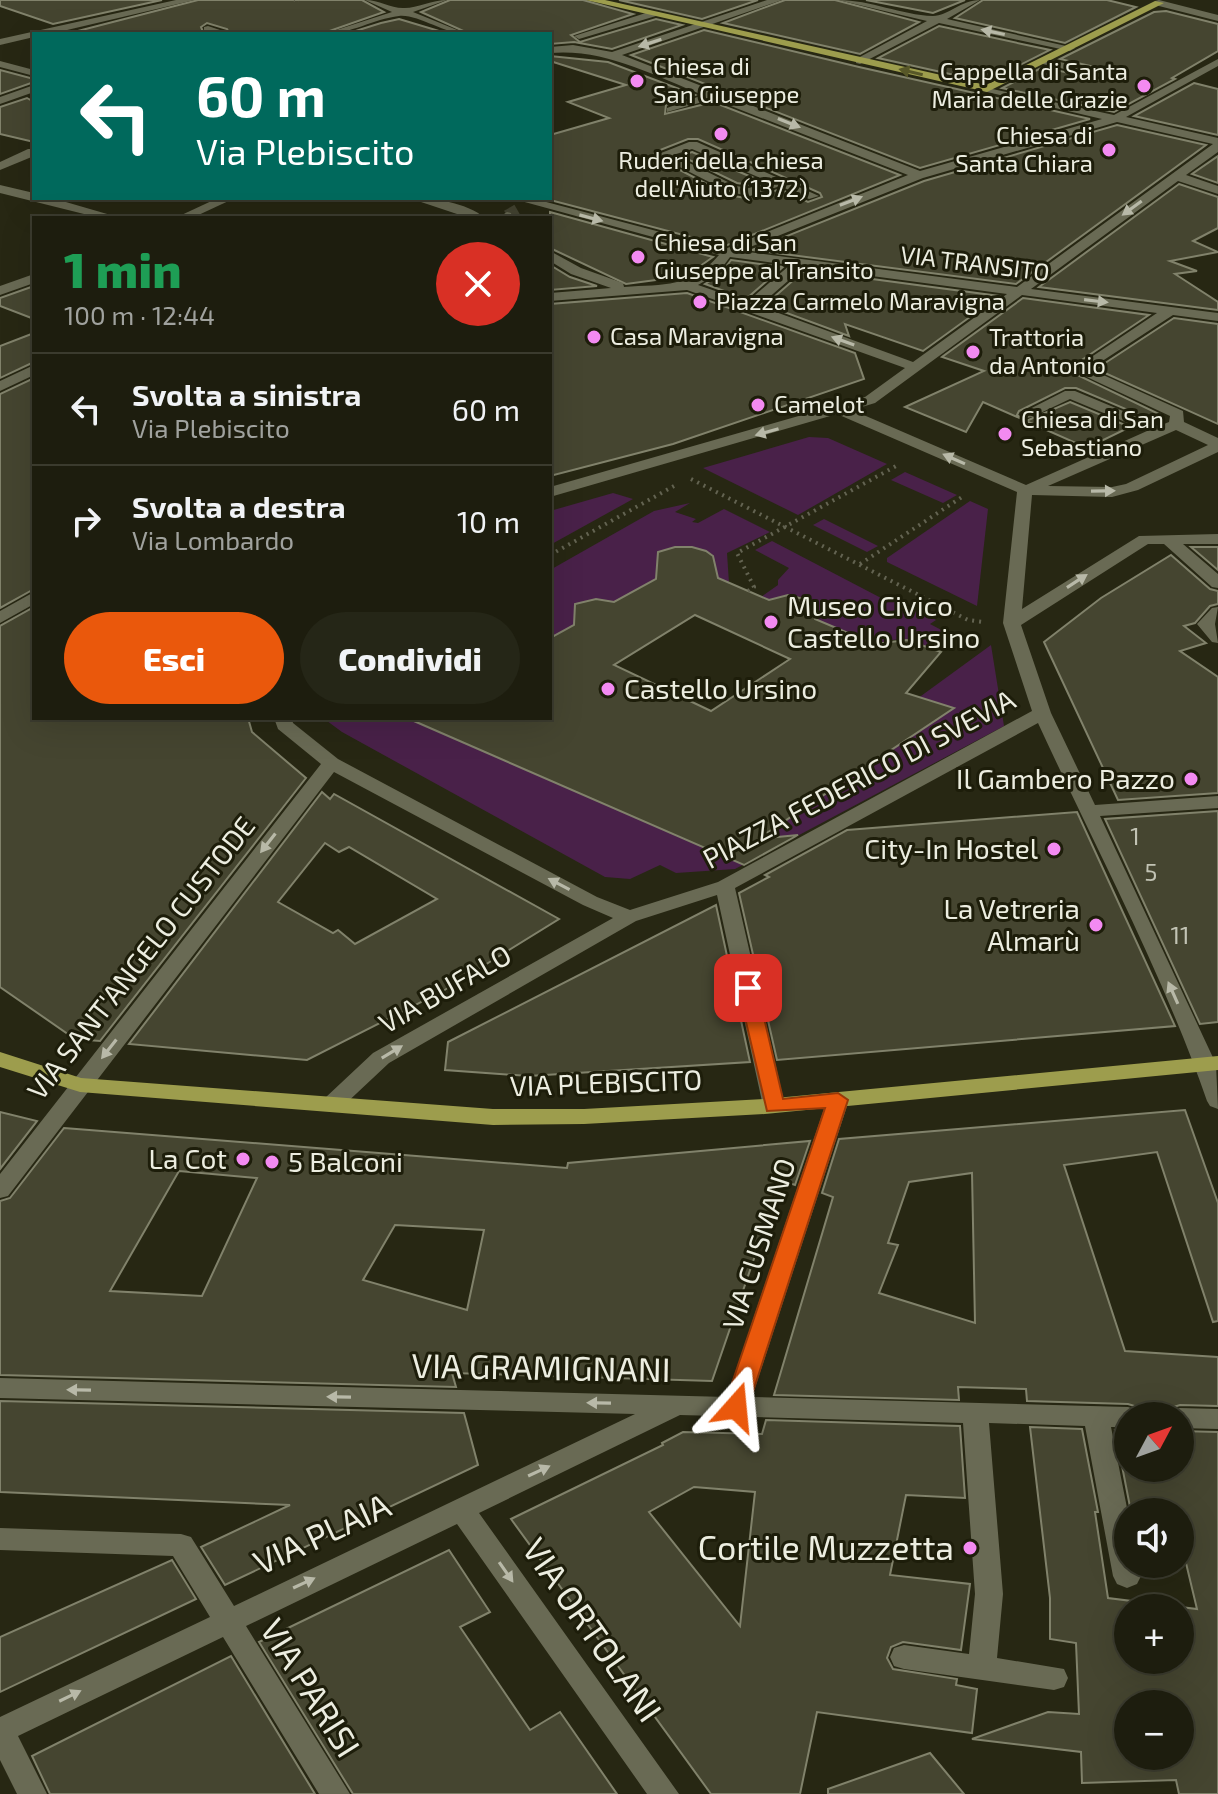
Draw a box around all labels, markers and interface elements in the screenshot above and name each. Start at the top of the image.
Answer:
one-way arrow [981,25,1006,38]
one-way arrow [638,37,662,49]
place label: Chiesa di San Giuseppe [653,51,799,108]
place label: Cappella di Santa Maria delle Grazie [932,56,1128,113]
text: 60 m [196,61,326,128]
icon: left [64,64,168,168]
one-way arrow [898,65,923,78]
marker: Chiesa di San Giuseppe [628,72,646,90]
marker: Cappella di Santa Maria delle Grazie [1135,77,1153,95]
one-way arrow [777,117,801,130]
place label: Chiesa di Santa Chiara [955,120,1093,177]
marker: Ruderi della chiesa dell'Aiuto (1372) [712,125,730,143]
text: Via Plebiscito [196,129,414,172]
marker: Chiesa di Santa Chiara [1100,141,1118,159]
place label: Ruderi della chiesa dell'Aiuto (1372) [618,145,824,202]
one-way arrow [839,194,863,207]
one-way arrow [1122,200,1143,216]
one-way arrow [579,212,604,224]
place label: Chiesa di San Giuseppe al Transito [654,227,874,284]
street label: VIA TRANSITO [899,239,1051,286]
text: 1 min [64,240,182,298]
button: close [436,242,520,326]
marker: Chiesa di San Giuseppe al Transito [629,248,647,266]
place label: Piazza Carmelo Maravigna [716,286,1005,315]
marker: Piazza Carmelo Maravigna [691,293,709,311]
one-way arrow [1084,295,1109,308]
text: 100 m · 12:44 [64,299,215,330]
place label: Casa Maravigna [610,321,784,350]
place label: Trattoria da Antonio [989,322,1106,379]
marker: Casa Maravigna [585,328,603,346]
one-way arrow [831,334,855,347]
marker: Trattoria da Antonio [964,343,982,361]
text: Svolta a sinistra [132,376,361,412]
icon: left [64,387,108,431]
place label: Camelot [774,389,865,418]
text: 60 m [452,391,520,427]
marker: Camelot [749,396,767,414]
place label: Chiesa di San Sebastiano [1021,404,1164,461]
text: Via Plebiscito [132,412,290,443]
marker: Chiesa di San Sebastiano [996,425,1014,443]
one-way arrow [755,426,779,439]
one-way arrow [942,452,965,466]
one-way arrow [1091,485,1116,498]
text: Svolta a destra [132,488,346,524]
icon: right [64,499,108,543]
text: 10 m [457,503,520,539]
text: Via Lombardo [132,524,294,555]
one-way arrow [1066,574,1088,589]
place label: Museo Civico Castello Ursino [787,588,980,654]
button: Esci [64,612,284,704]
button: Condividi [300,612,520,704]
marker: Museo Civico Castello Ursino [762,613,780,631]
place label: Castello Ursino [624,671,817,705]
marker: Castello Ursino [599,680,617,698]
street label: PIAZZA FEDERICO DI SVEVIA [697,681,1021,875]
place label: Il Gambero Pazzo [956,761,1175,795]
marker: Il Gambero Pazzo [1182,770,1200,788]
street label: VIA SANT'ANGELO CUSTODE [19,809,261,1106]
house number: 1 [1130,821,1140,850]
place label: City-In Hostel [864,831,1039,865]
one-way arrow [260,833,276,853]
marker: City-In Hostel [1045,840,1063,858]
house number: 5 [1145,857,1157,886]
one-way arrow [547,877,570,891]
place label: La Vetreria Almarù [944,891,1080,957]
marker: La Vetreria Almarù [1087,916,1105,934]
house number: 11 [1170,920,1190,949]
street label: VIA BUFALO [372,937,517,1040]
pin [714,954,782,1022]
icon: arrive [726,966,770,1010]
one-way arrow [1167,981,1180,1005]
one-way arrow [101,1039,117,1059]
one-way arrow [381,1046,403,1060]
street label: VIA PLEBISCITO [509,1062,703,1102]
place label: La Cot [148,1141,227,1175]
place label: 5 Balconi [288,1144,403,1178]
marker: La Cot [234,1150,252,1168]
marker: 5 Balconi [263,1153,281,1171]
street label: VIA CUSMANO [714,1154,802,1334]
street label: VIA GRAMIGNANI [411,1344,671,1389]
position arrow [694,1365,778,1449]
one-way arrow [66,1384,91,1397]
one-way arrow [326,1390,351,1403]
one-way arrow [586,1397,611,1410]
north arrow [1114,1402,1194,1482]
map controls [1114,1402,1194,1770]
one-way arrow [527,1464,550,1478]
street label: VIA PLAIA [246,1483,396,1582]
button: sound [1114,1498,1194,1578]
place label: Cortile Muzzetta [698,1526,954,1567]
street label: VIA ORTOLANI [515,1530,672,1729]
marker: Cortile Muzzetta [961,1539,979,1557]
one-way arrow [498,1561,513,1582]
one-way arrow [292,1576,316,1590]
button: + [1114,1594,1194,1674]
street label: VIA PARISI [253,1610,370,1764]
one-way arrow [58,1689,82,1703]
button: − [1114,1690,1194,1770]

